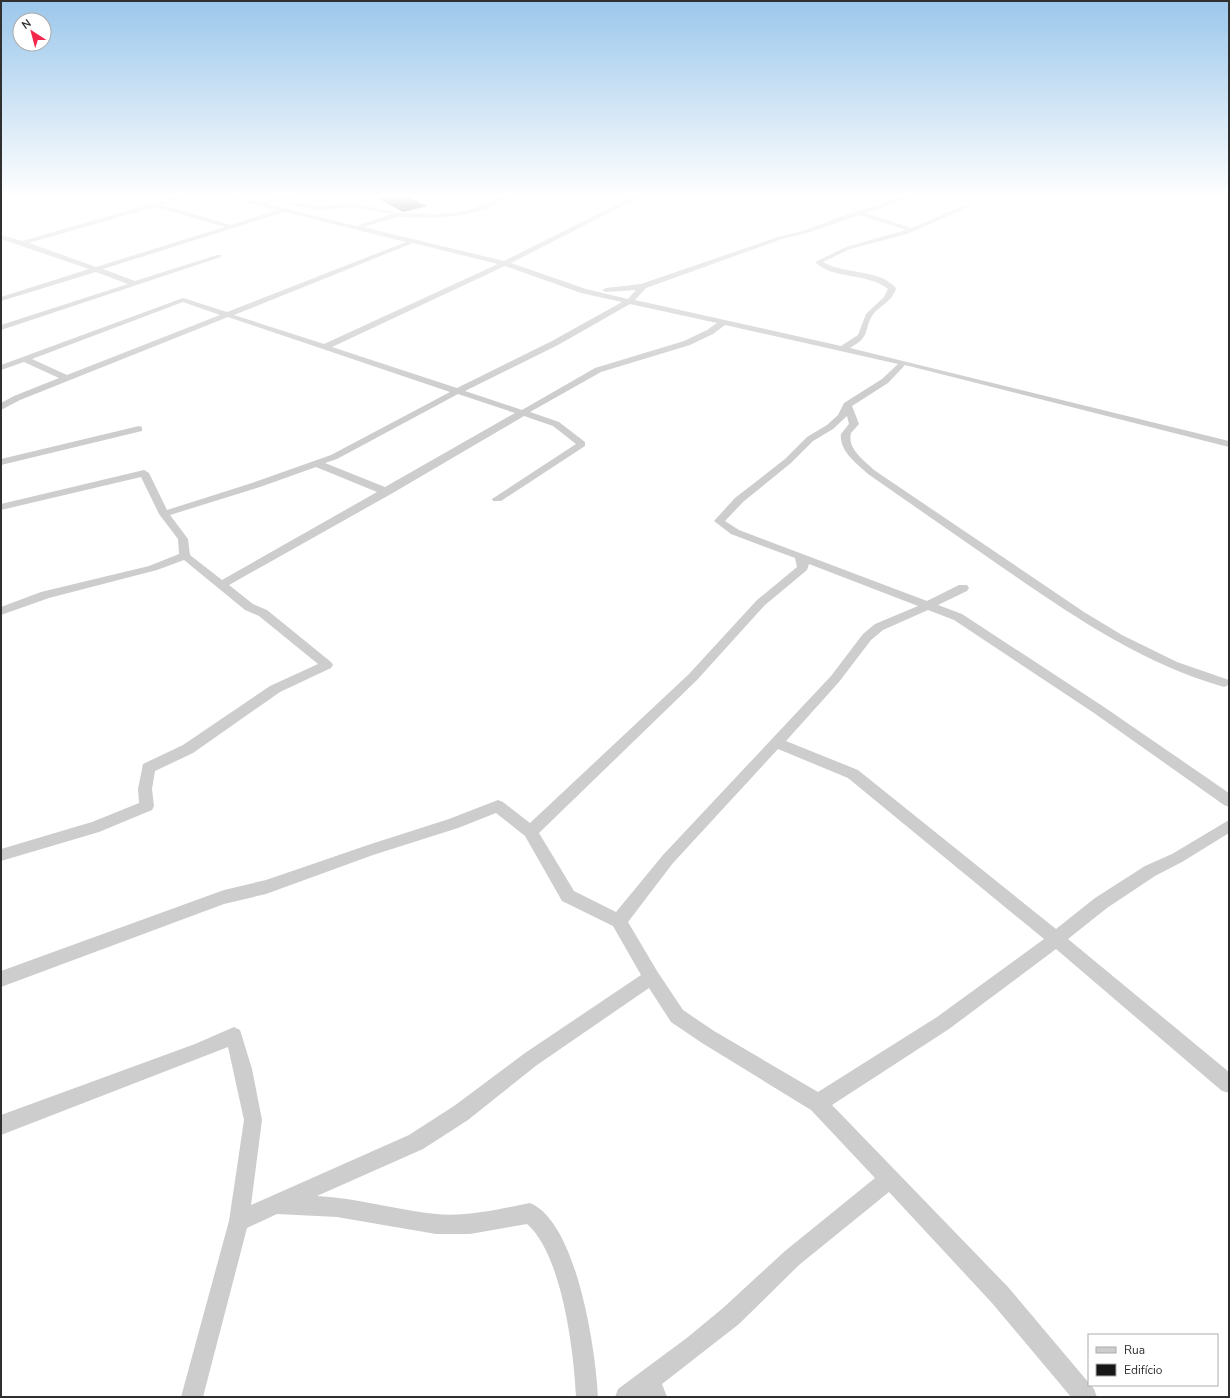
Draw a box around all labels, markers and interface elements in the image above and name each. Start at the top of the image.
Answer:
north arrow [12,12,52,52]
text: N [19,16,34,33]
legend [1088,1334,1218,1386]
text: Rua [1124,1342,1145,1358]
text: Edifício [1124,1362,1163,1378]

